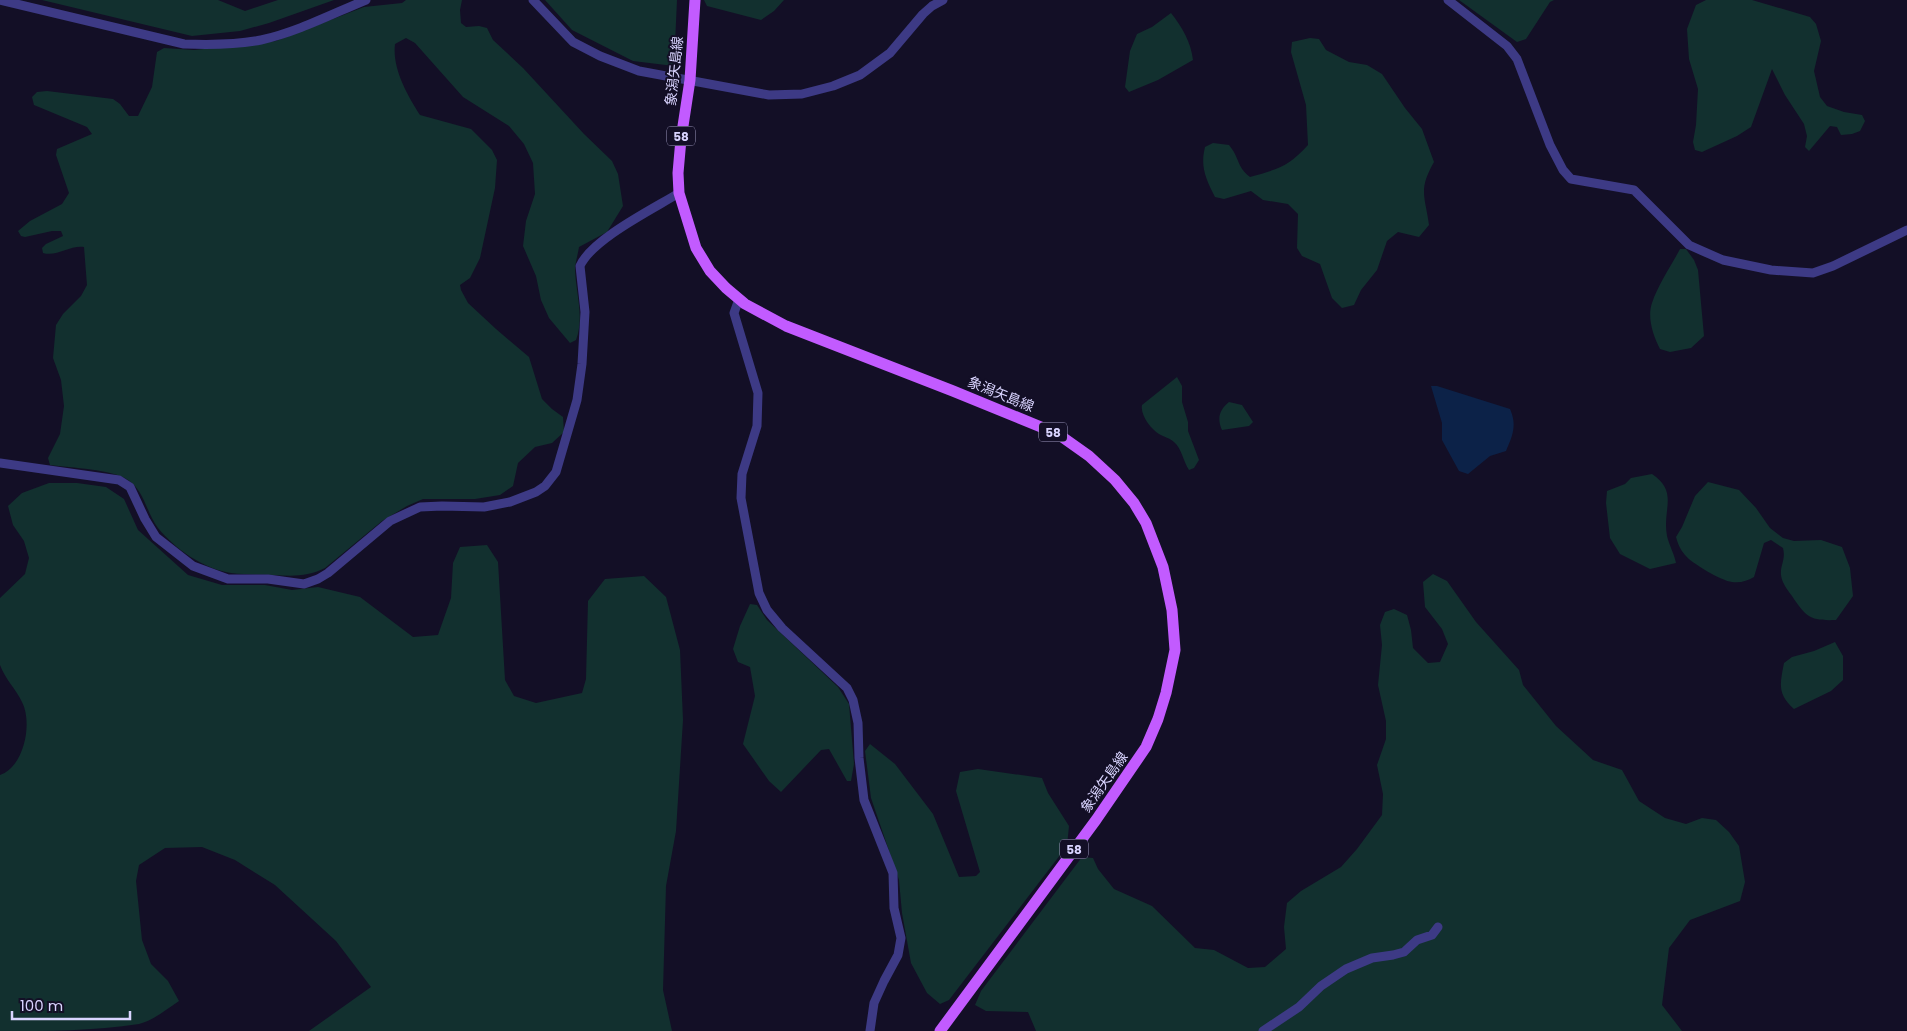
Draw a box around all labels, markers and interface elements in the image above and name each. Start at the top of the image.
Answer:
street label: 象潟矢島線 [660,35,688,107]
road number: 58 [667,126,695,146]
street label: 象潟矢島線 [965,372,1037,416]
road number: 58 [1039,422,1067,442]
street label: 象潟矢島線 [1076,748,1132,816]
road number: 58 [1060,840,1088,859]
scale bar [12,988,130,1020]
text: 100 m [20,995,63,1016]

